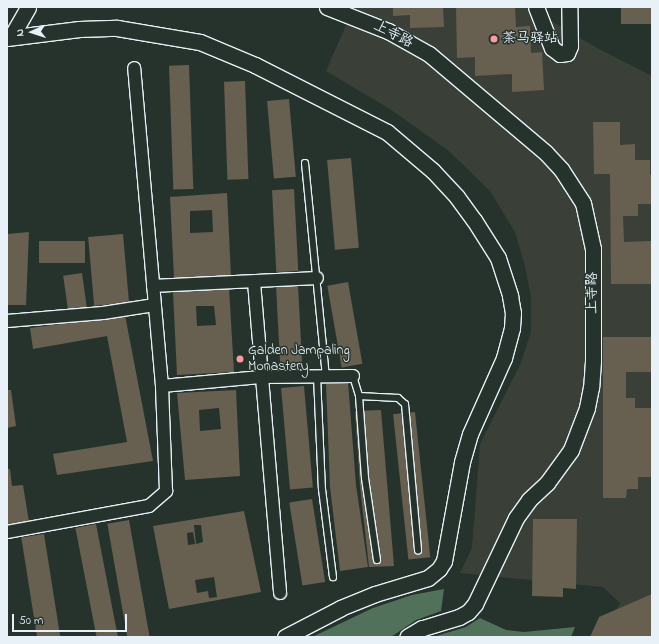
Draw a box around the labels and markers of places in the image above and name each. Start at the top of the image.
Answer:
place label: 茶马驿站 [502,31,558,47]
marker: 茶马驿站 [489,34,499,44]
place label: Galden Jampaling Monastery [248,343,350,376]
marker: Galden Jampaling Monastery [235,354,245,364]

